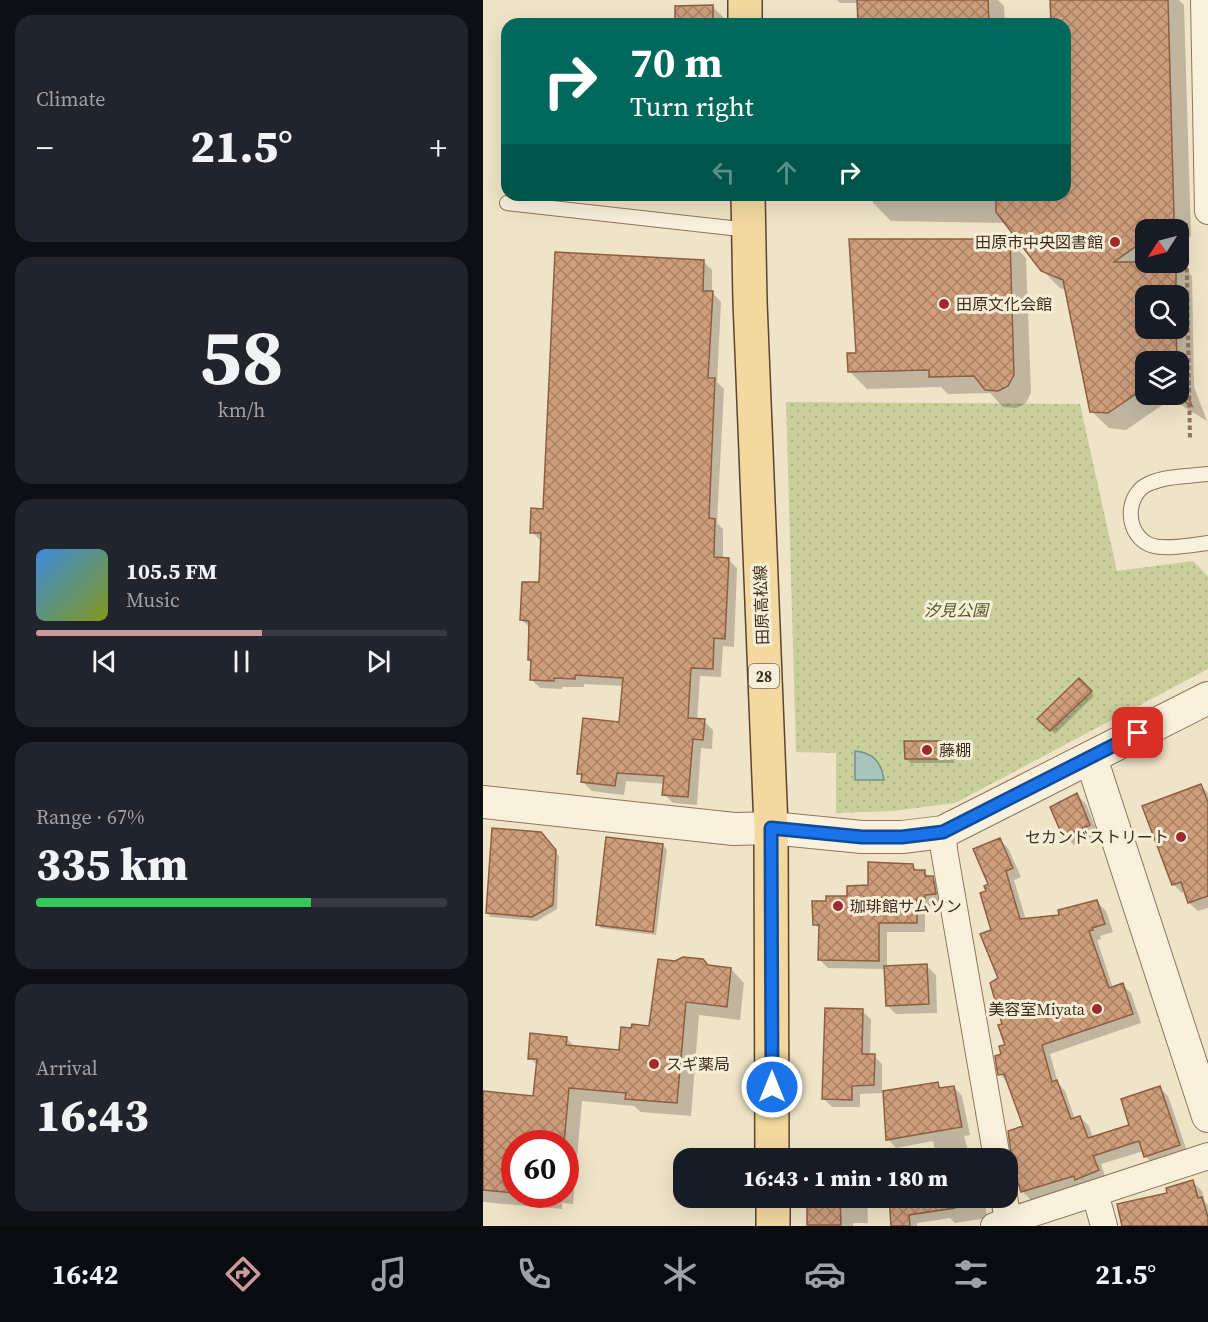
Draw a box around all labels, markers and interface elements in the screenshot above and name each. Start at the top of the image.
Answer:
text: 70 m [630,33,723,91]
icon: right [531,42,609,120]
text: Climate [36,85,105,113]
text: Turn right [630,88,754,125]
text: 21.5° [190,115,293,177]
text: − [36,125,54,170]
text: + [430,125,447,170]
icon: left [707,156,740,189]
icon: ahead [770,156,803,189]
icon: right [833,156,866,189]
north arrow [1135,219,1189,273]
map controls [1135,219,1189,405]
place label: 田原市中央図書館 [975,231,1103,253]
marker: 田原市中央図書館 [1108,235,1122,249]
button: search [1135,285,1189,339]
place label: 田原文化会館 [956,293,1052,315]
marker: 田原文化会館 [937,297,951,311]
text: 58 [199,303,284,410]
button: layers [1135,351,1189,405]
text: km/h [218,396,265,424]
text: 105.5 FM [126,556,217,586]
street label: 田原高松線 [749,565,773,645]
text: Music [126,586,180,614]
park label: 汐見公園 [924,599,990,621]
icon: previous [88,645,121,678]
icon: pause [225,645,258,678]
icon: next [362,645,395,678]
road number: 28 [749,664,779,688]
pin [1112,707,1163,758]
icon: arrive [1121,716,1154,749]
place label: 藤棚 [939,739,971,761]
marker: 藤棚 [920,743,934,757]
text: Range · 67% [36,803,145,831]
place label: セカンドストリート [1025,826,1169,848]
marker: セカンドストリート [1174,830,1188,844]
text: 335 km [36,833,188,895]
place label: 珈琲館サムソン [850,895,962,917]
marker: 珈琲館サムソン [831,899,845,913]
place label: 美容室Miyata [989,998,1086,1020]
marker: 美容室Miyata [1090,1002,1104,1016]
place label: スギ薬局 [666,1053,730,1075]
text: Arrival [36,1054,98,1082]
position arrow [740,1055,804,1119]
marker: スギ薬局 [647,1057,661,1071]
text: 16:43 [36,1084,149,1146]
speed limit sign: 60 [501,1130,579,1208]
text: 16:43 · 1 min · 180 m [743,1163,948,1193]
icon: directions [222,1253,264,1295]
icon: music [368,1253,410,1295]
icon: phone [513,1253,555,1295]
icon: climate [659,1253,701,1295]
icon: car [804,1253,846,1295]
icon: filters [950,1253,992,1295]
text: 16:42 [52,1256,118,1293]
text: 21.5° [1095,1256,1156,1293]

